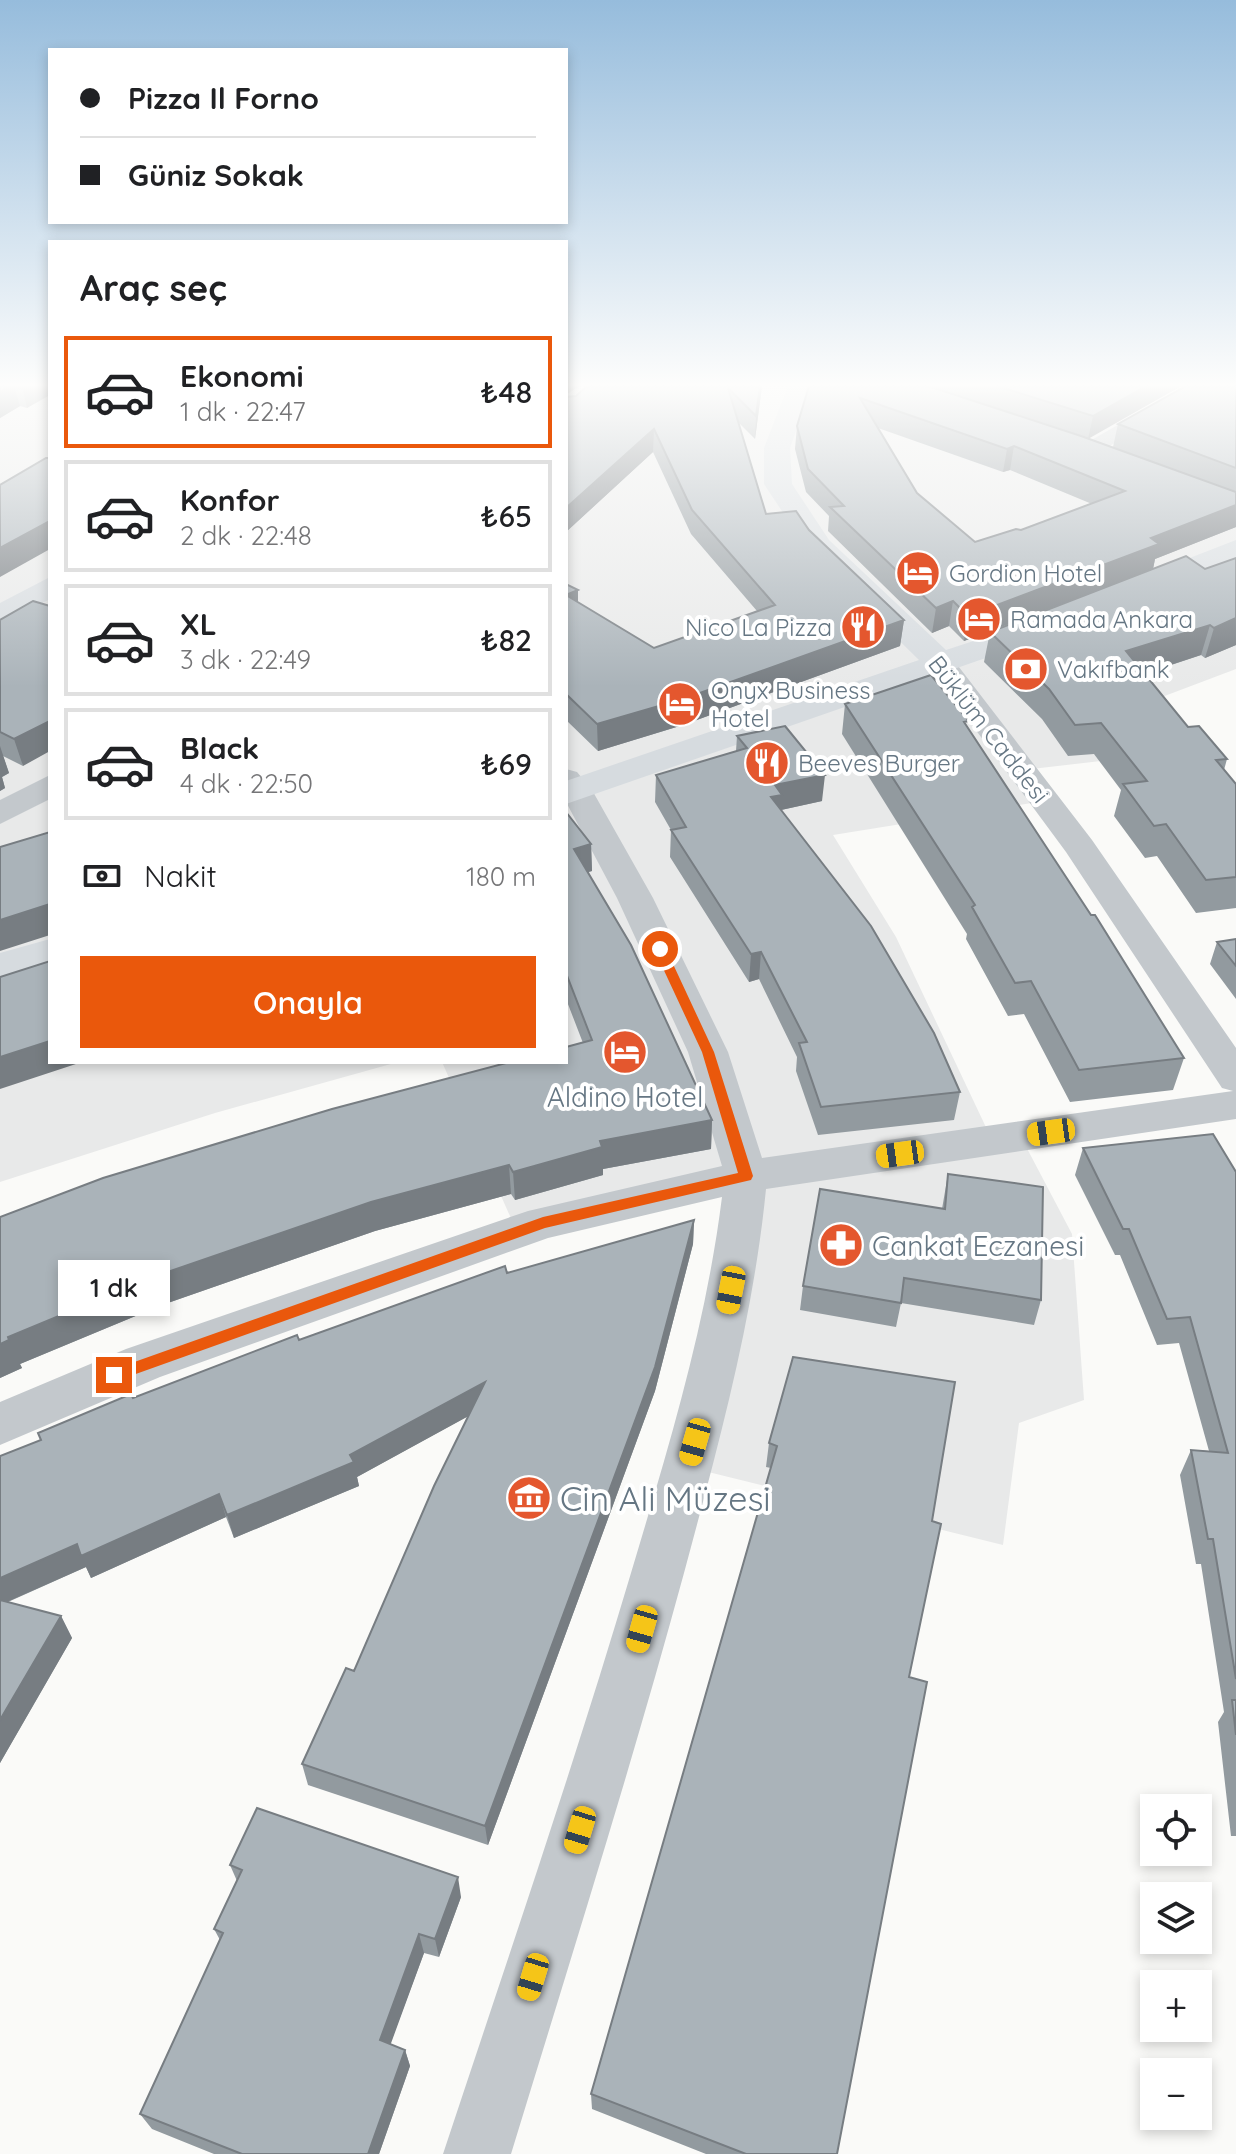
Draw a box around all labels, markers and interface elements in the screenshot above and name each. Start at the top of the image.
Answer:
text: Pizza Il Forno [128,79,319,117]
text: Güniz Sokak [128,156,304,194]
text: Araç seç [80,265,227,310]
icon: car [84,356,156,428]
text: Ekonomi [180,357,304,395]
text: ₺48 [480,373,532,411]
text: 1 dk · 22:47 [180,395,306,428]
icon: car [84,480,156,552]
text: Konfor [180,481,280,519]
text: ₺65 [480,497,532,535]
text: 2 dk · 22:48 [180,519,312,552]
hotel icon: Gordion Hotel [894,549,942,597]
place label: Gordion Hotel [949,558,1102,588]
hotel icon: Ramada Ankara [955,595,1003,643]
restaurant icon: Nico La Pizza [839,603,887,651]
icon: car [84,604,156,676]
place label: Ramada Ankara [1010,604,1193,634]
text: XL [180,605,217,643]
place label: Nico La Pizza [685,612,832,642]
text: ₺82 [480,621,532,659]
text: 3 dk · 22:49 [180,643,311,676]
bank icon: Vakıfbank [1002,645,1050,693]
street label: Büklüm Caddesi [922,649,1056,809]
place label: Vakıfbank [1057,654,1170,684]
place label: Onyx Business Hotel [711,675,871,733]
hotel icon: Onyx Business Hotel [656,680,704,728]
icon: car [84,728,156,800]
text: Black [180,729,259,767]
restaurant icon: Beeves Burger [743,739,791,787]
text: ₺69 [480,745,532,783]
place label: Beeves Burger [798,748,960,778]
text: 4 dk · 22:50 [180,767,313,800]
icon: cash [80,854,124,898]
text: Nakit [144,857,217,895]
text: 180 m [466,860,536,893]
route start [642,931,678,967]
button: Onayla [80,956,536,1048]
hotel icon: Aldino Hotel [601,1028,649,1076]
place label: Aldino Hotel [547,1079,703,1114]
car [1026,1117,1076,1147]
car [875,1139,925,1169]
pharmacy icon: Cankat Eczanesi [817,1221,865,1269]
place label: Cankat Eczanesi [872,1228,1084,1263]
callout: 1 dk [58,1259,170,1315]
car [715,1264,747,1316]
text: 1 dk [90,1271,138,1304]
route end [96,1357,132,1393]
car [677,1416,713,1468]
museum icon: Cin Ali Müzesi [505,1474,553,1522]
place label: Cin Ali Müzesi [560,1477,771,1520]
car [624,1603,660,1655]
map controls [1140,1794,1212,2130]
button: locate [1140,1794,1212,1866]
car [562,1804,598,1856]
button: layers [1140,1882,1212,1954]
car [515,1951,551,2003]
button: + [1140,1970,1212,2042]
button: − [1140,2058,1212,2130]

